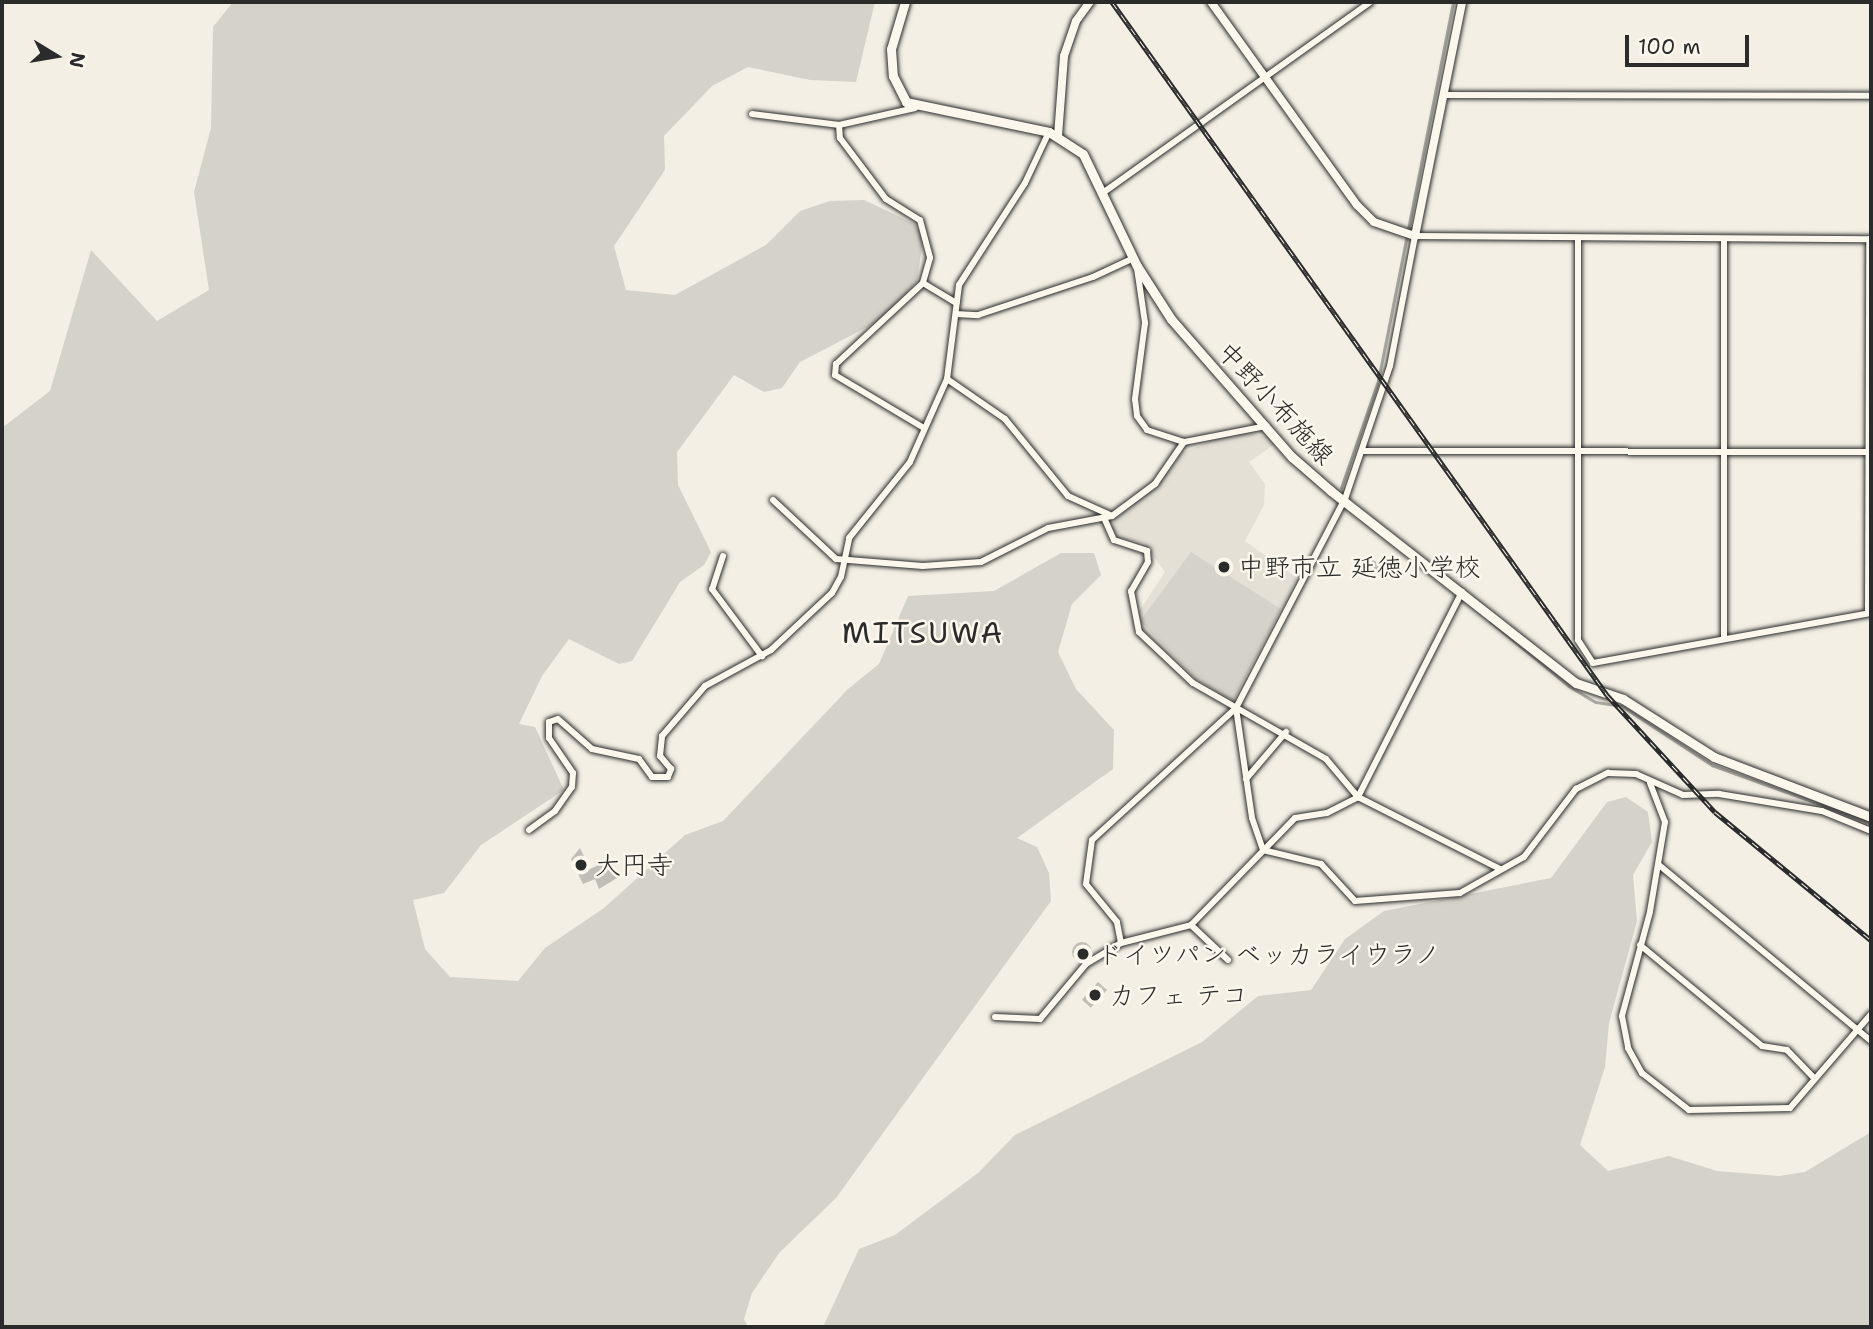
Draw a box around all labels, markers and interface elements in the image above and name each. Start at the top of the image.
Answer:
north arrow [21,21,91,91]
scale bar [1628,21,1752,65]
text: 100 m [1638,33,1701,61]
text: N [63,50,91,70]
street label: 中野小布施線 [1211,335,1341,471]
place label: 中野市立 延徳小学校 [1238,551,1481,583]
marker: 中野市立 延徳小学校 [1216,559,1232,575]
district label: MITSUWA [843,615,1003,651]
place label: 大円寺 [595,849,673,881]
marker: 大円寺 [573,857,589,873]
place label: ドイツパン ベッカライウラノ [1097,938,1444,970]
marker: ドイツパン ベッカライウラノ [1075,946,1091,962]
place label: カフェ テコ [1109,979,1248,1011]
marker: カフェ テコ [1087,987,1103,1003]

